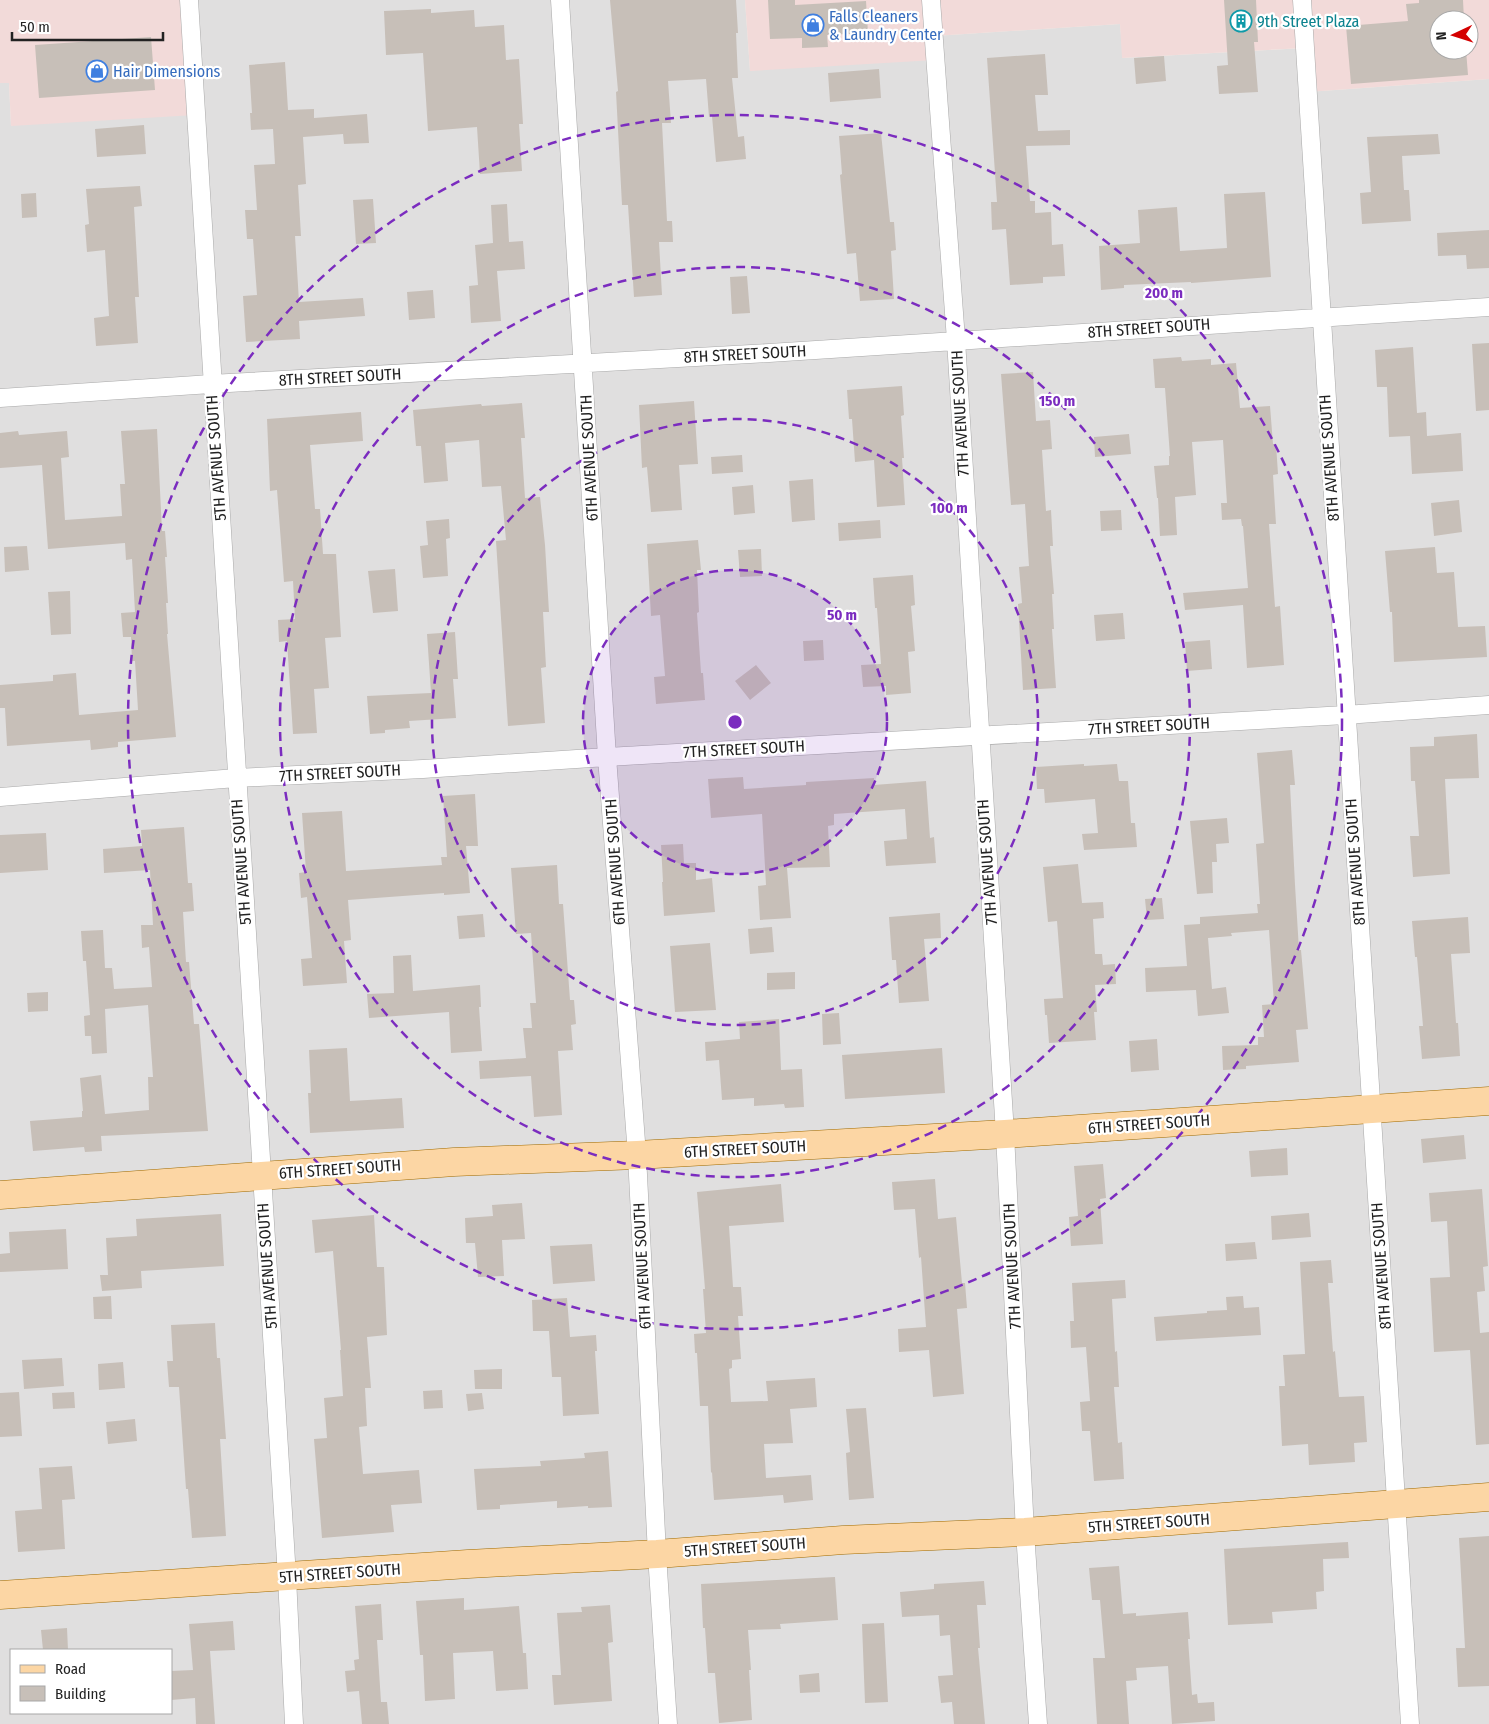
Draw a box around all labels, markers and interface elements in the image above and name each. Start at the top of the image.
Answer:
place label: Falls Cleaners & Laundry Center [829,7,943,44]
building icon: 9th Street Plaza [1229,9,1253,33]
scale bar [12,10,164,42]
north arrow [1429,10,1479,60]
place label: 9th Street Plaza [1257,12,1360,31]
shop icon: Falls Cleaners & Laundry Center [801,13,825,37]
text: 50 m [20,18,50,36]
text: N [1433,31,1450,41]
shop icon: Hair Dimensions [85,59,109,83]
place label: Hair Dimensions [113,62,221,81]
text: 200 m [1144,284,1183,302]
street label: 8TH STREET SOUTH [1087,314,1211,342]
street label: 8TH STREET SOUTH [683,341,807,367]
street label: 7TH AVENUE SOUTH [947,350,973,476]
street label: 8TH STREET SOUTH [278,364,402,390]
text: 150 m [1039,392,1075,410]
street label: 5TH AVENUE SOUTH [202,394,230,522]
street label: 6TH AVENUE SOUTH [576,394,602,522]
street label: 8TH AVENUE SOUTH [1315,394,1343,522]
text: 100 m [930,499,968,517]
text: 50 m [827,606,857,624]
centre of rings [726,713,744,731]
street label: 7TH STREET SOUTH [1088,713,1210,739]
street label: 7TH STREET SOUTH [683,736,805,762]
street label: 7TH STREET SOUTH [279,760,401,786]
street label: 5TH AVENUE SOUTH [227,798,255,926]
street label: 6TH AVENUE SOUTH [601,798,629,926]
street label: 7TH AVENUE SOUTH [973,798,1001,926]
street label: 8TH AVENUE SOUTH [1341,798,1369,926]
street label: 6TH STREET SOUTH [1087,1110,1211,1138]
street label: 6TH STREET SOUTH [683,1136,807,1162]
street label: 6TH STREET SOUTH [278,1155,402,1183]
street label: 5TH AVENUE SOUTH [253,1202,281,1330]
street label: 6TH AVENUE SOUTH [629,1202,655,1330]
street label: 8TH AVENUE SOUTH [1367,1202,1395,1330]
street label: 7TH AVENUE SOUTH [999,1203,1025,1329]
street label: 5TH STREET SOUTH [1088,1509,1210,1537]
street label: 5TH STREET SOUTH [684,1533,806,1561]
street label: 5TH STREET SOUTH [279,1559,401,1587]
legend [10,1649,172,1714]
text: Road [55,1660,86,1678]
text: Building [55,1685,106,1703]

